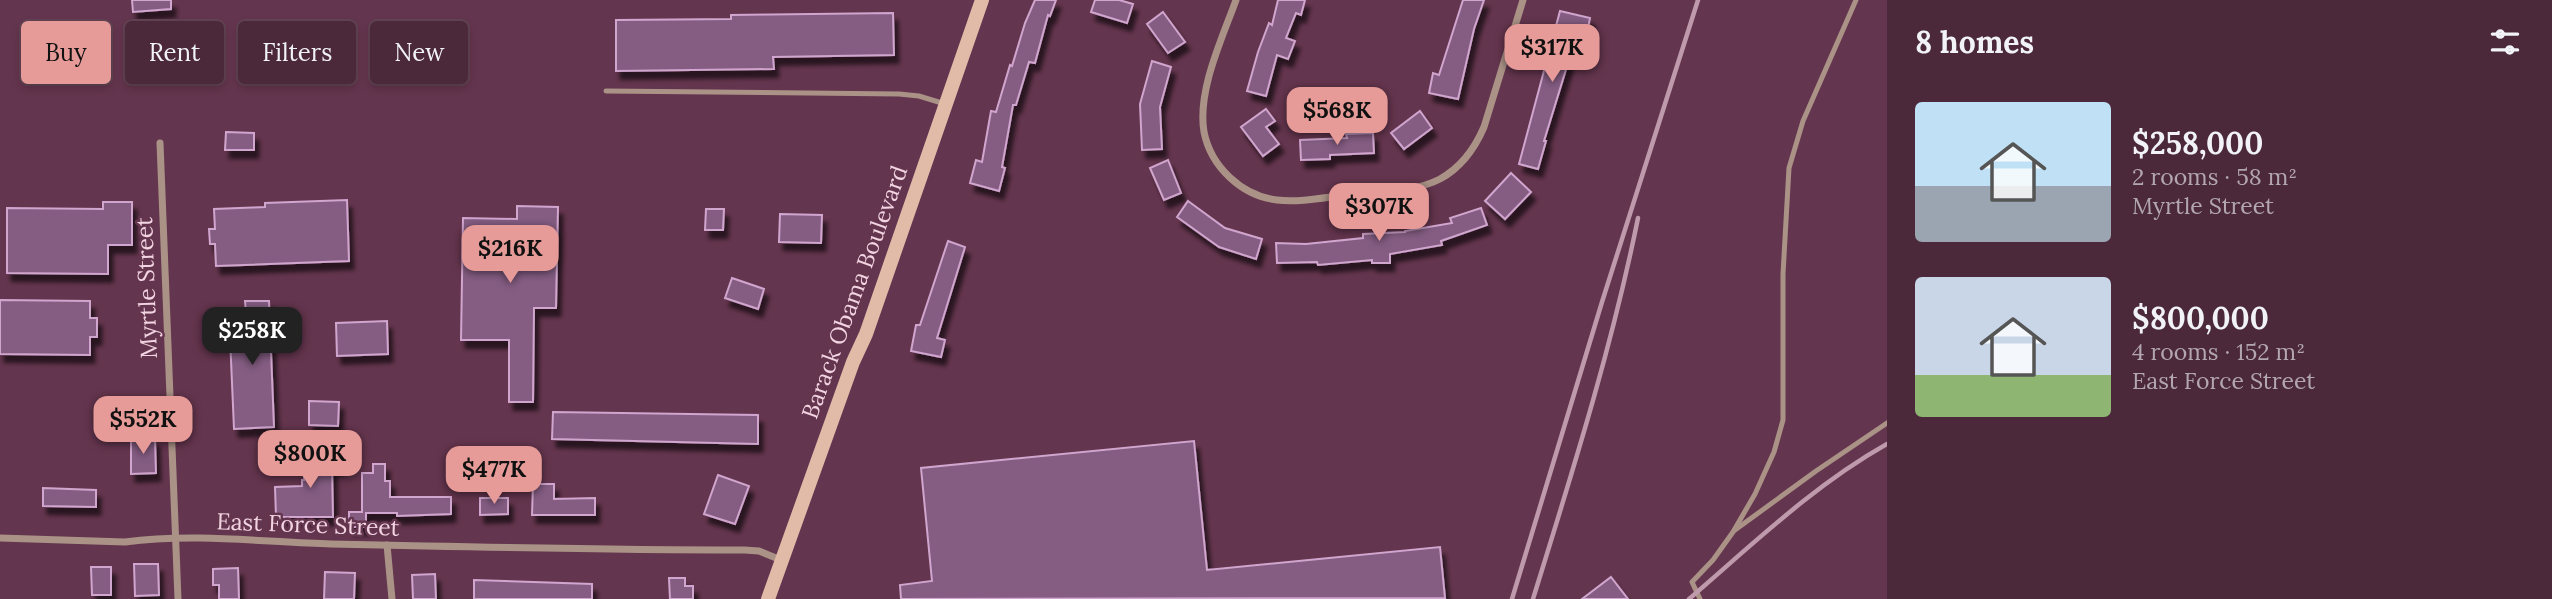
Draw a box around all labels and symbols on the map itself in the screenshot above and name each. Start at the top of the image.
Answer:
pin: $317K [1503,24,1601,84]
pin: $568K [1288,88,1386,147]
street label: Barack Obama Boulevard [795,161,913,423]
pin: $307K [1330,184,1428,243]
street label: Myrtle Street [129,216,163,359]
pin: $216K [461,226,559,285]
pin: $258K [203,308,301,367]
pin: $552K [94,396,192,456]
pin: $800K [261,430,359,490]
pin: $477K [445,447,543,506]
street label: East Force Street [216,506,400,542]

